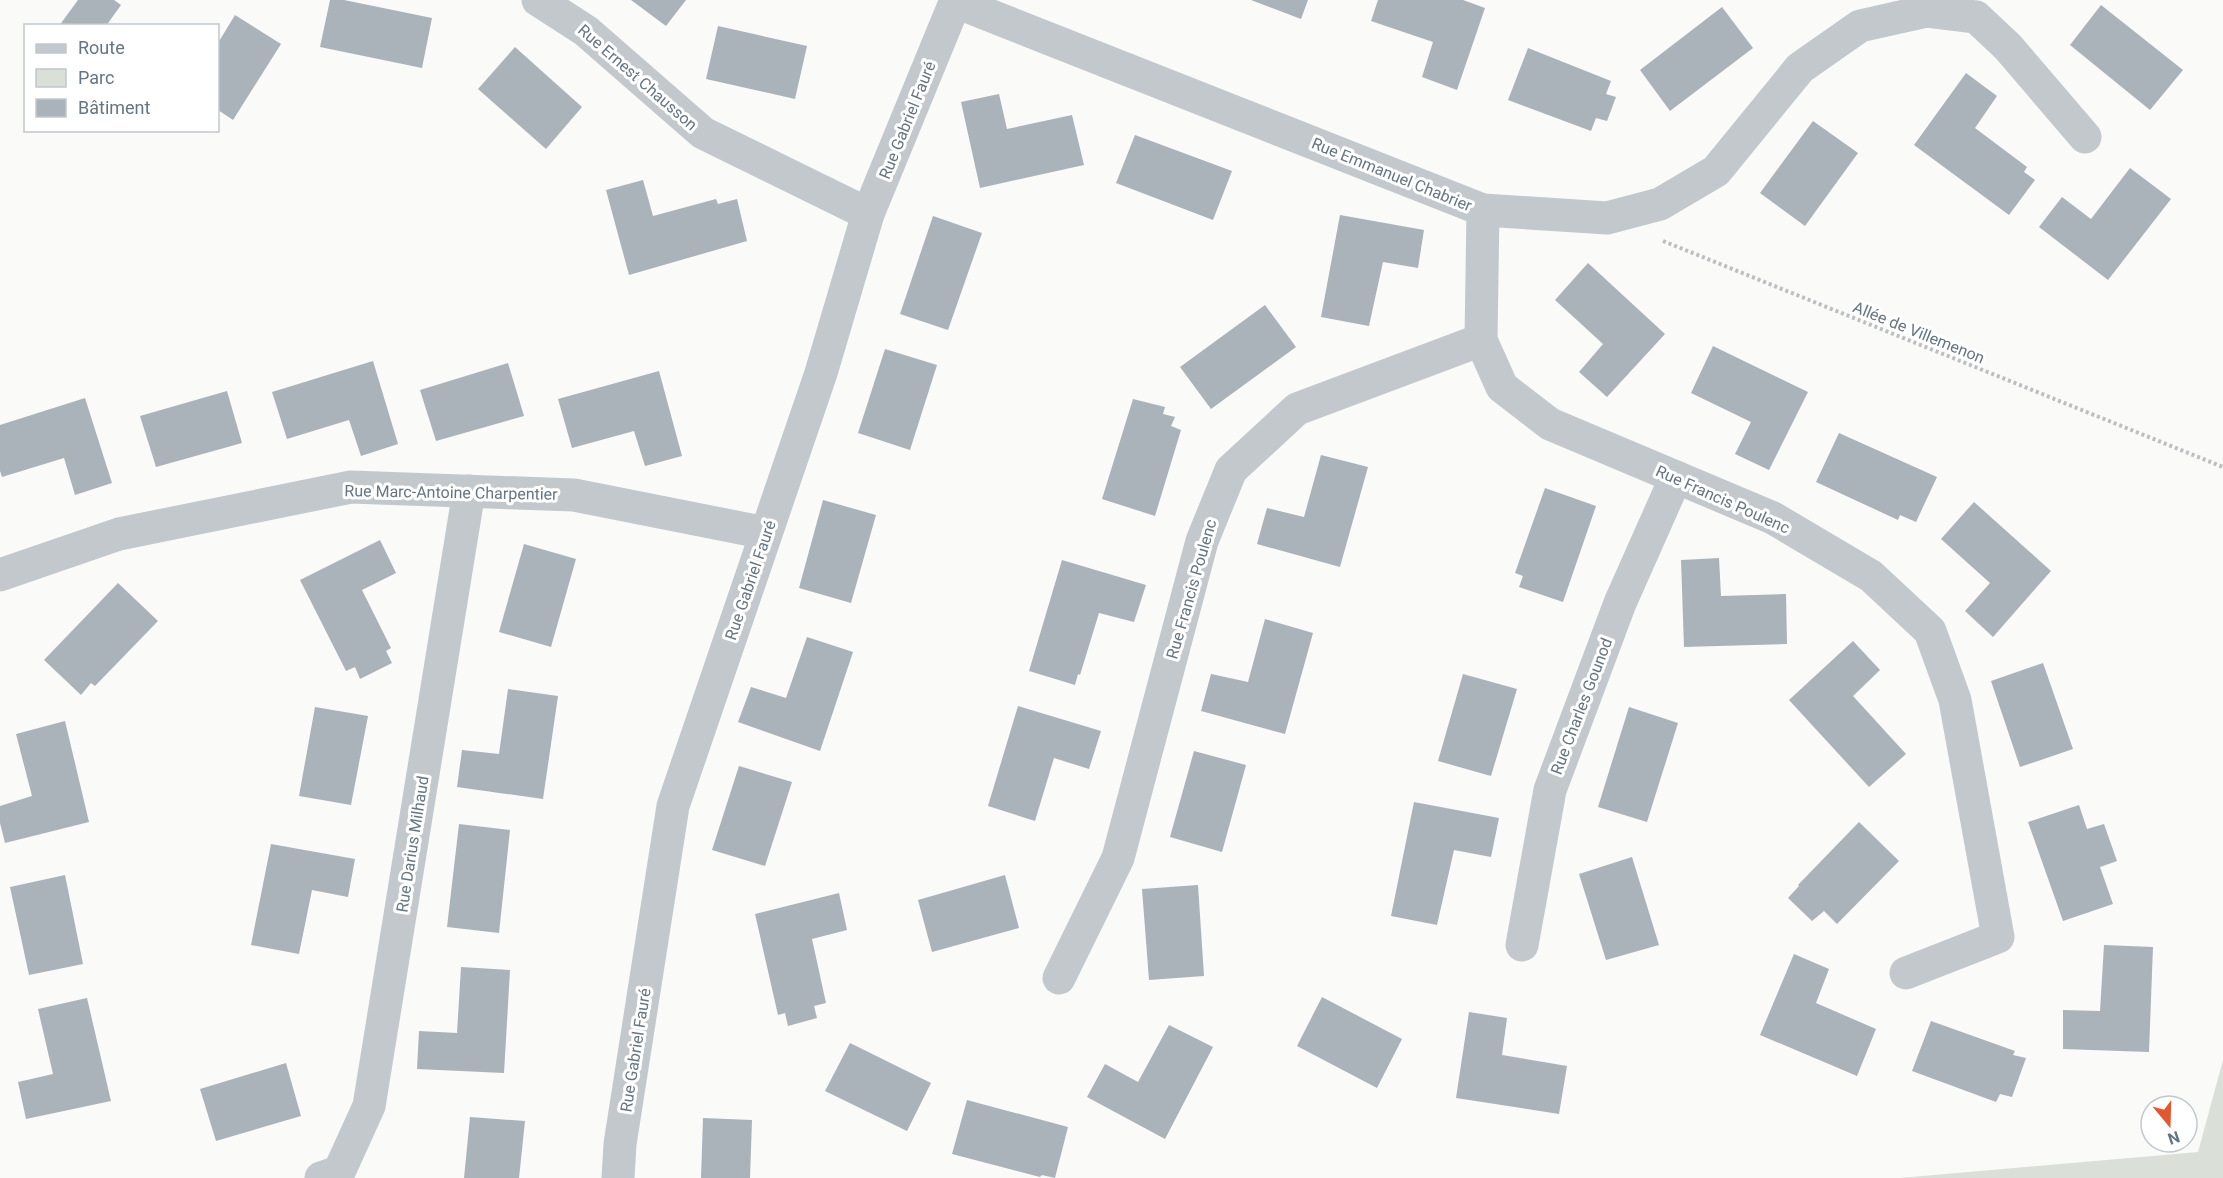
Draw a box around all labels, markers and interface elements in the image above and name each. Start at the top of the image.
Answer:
street label: Rue Ernest Chausson [574,20,701,134]
legend [24,24,219,132]
text: Route [78,37,125,58]
street label: Rue Gabriel Fauré [875,59,940,182]
text: Parc [78,67,114,88]
text: Bâtiment [78,97,151,118]
street label: Rue Emmanuel Chabrier [1309,134,1475,216]
street label: Allée de Villemenon [1850,297,1987,368]
street label: Rue Francis Poulenc [1653,461,1793,538]
street label: Rue Marc-Antoine Charpentier [344,481,558,504]
street label: Rue Francis Poulenc [1162,517,1221,661]
street label: Rue Gabriel Fauré [721,518,780,642]
street label: Rue Charles Gounod [1547,635,1616,777]
street label: Rue Darius Milhaud [392,775,433,914]
street label: Rue Gabriel Fauré [616,987,655,1113]
north arrow [2139,1094,2199,1154]
text: N [2165,1127,2182,1149]

